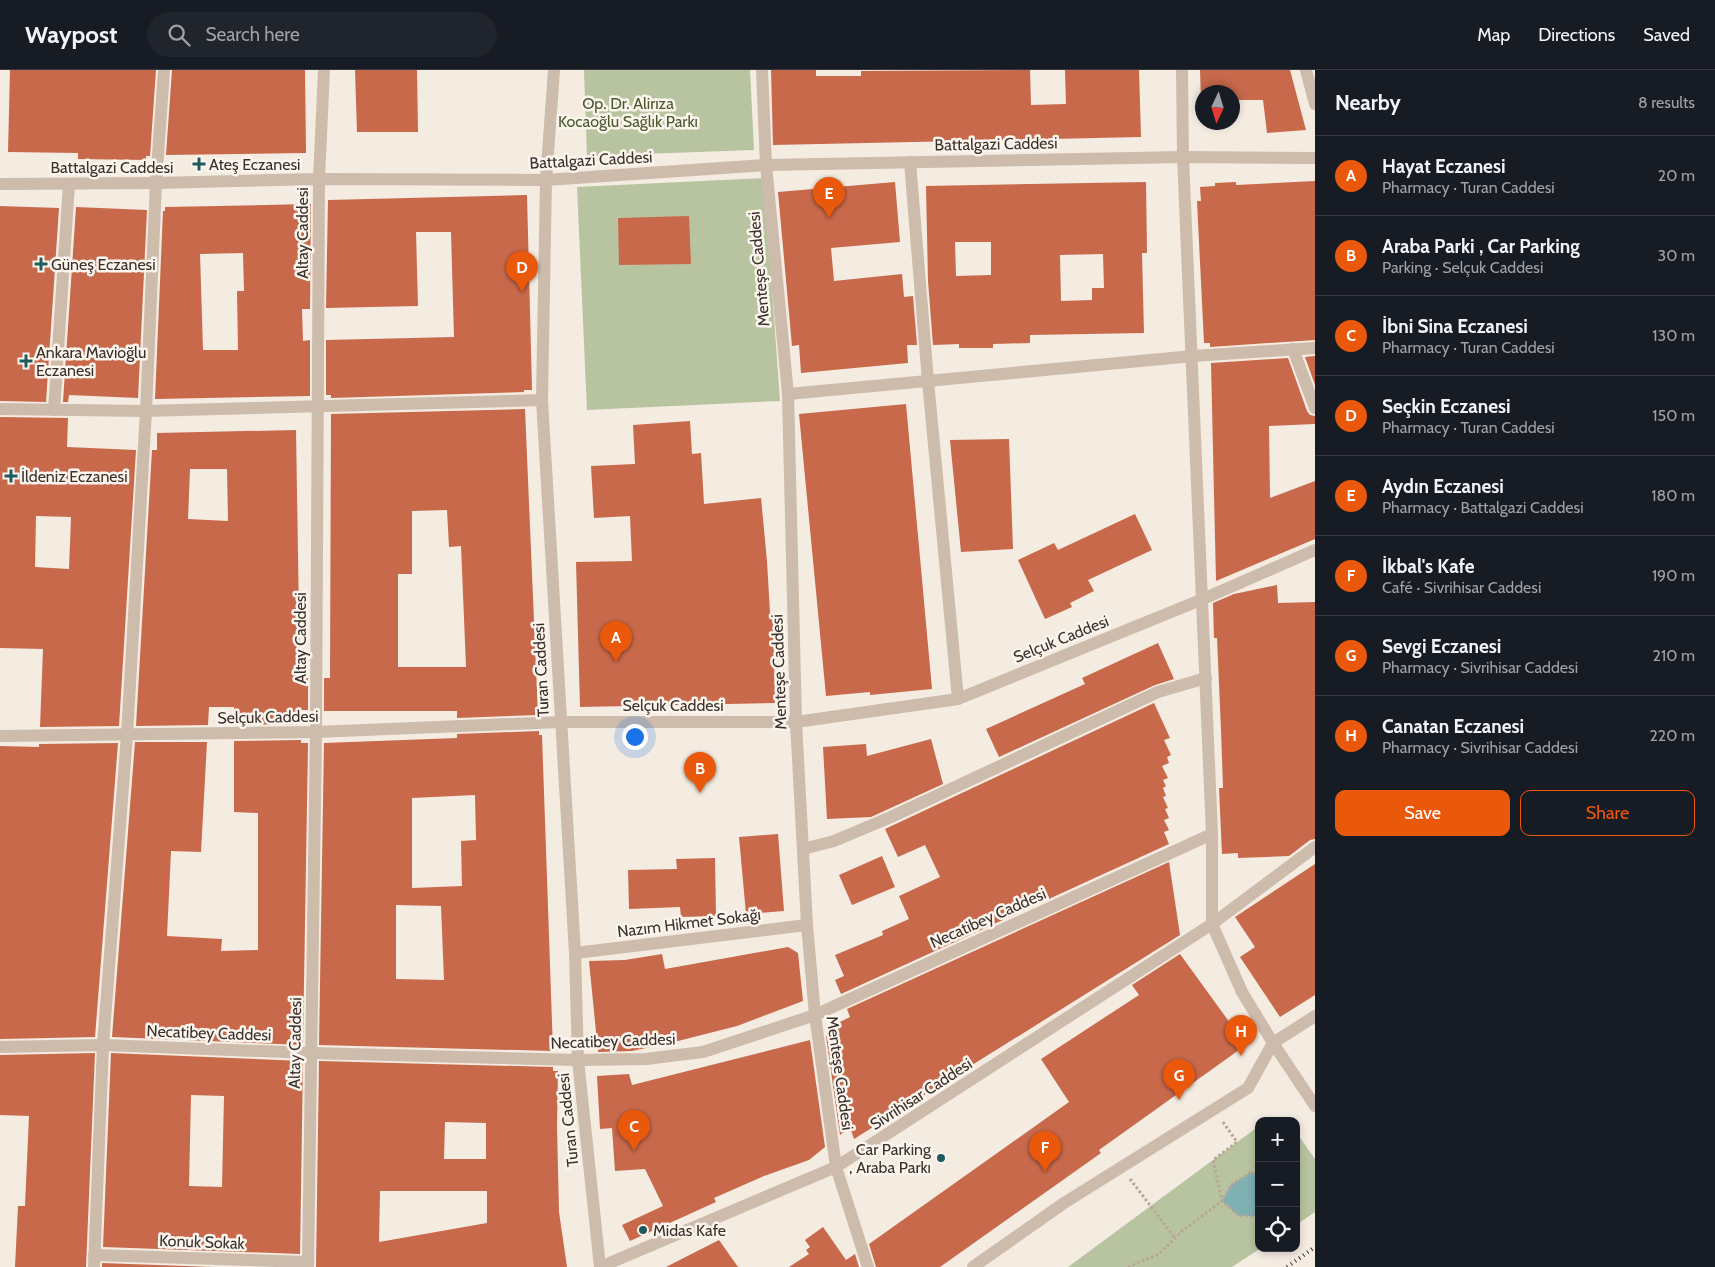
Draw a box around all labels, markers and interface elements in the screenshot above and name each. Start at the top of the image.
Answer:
search box [147,12,497,57]
text: Waypost [25,20,117,49]
icon: search [165,21,193,49]
text: Search here [205,23,300,46]
text: Map [1477,24,1510,46]
text: Directions [1538,24,1615,46]
text: Saved [1643,24,1690,46]
north arrow [1195,85,1240,130]
text: Nearby [1335,90,1401,115]
text: 8 results [1638,93,1695,112]
park label: Op. Dr. Alirıza Kocaoğlu Sağlık Parkı [558,94,698,131]
street label: Battalgazi Caddesi [934,133,1058,155]
street label: Battalgazi Caddesi [529,147,653,173]
place label: Ateş Eczanesi [209,155,300,174]
text: Hayat Eczanesi [1382,155,1506,178]
street label: Battalgazi Caddesi [51,158,174,177]
marker: Ateş Eczanesi [193,158,205,170]
text: A [1346,166,1356,185]
text: 20 m [1658,166,1695,185]
pin: E [813,177,845,218]
text: Pharmacy · Turan Caddesi [1382,178,1555,197]
street label: Altay Caddesi [293,187,312,279]
street label: Menteşe Caddesi [745,211,773,327]
text: Araba Parki , Car Parking [1382,235,1580,258]
text: B [1346,246,1356,265]
text: 30 m [1658,246,1695,265]
pin: D [506,251,538,292]
place label: Güneş Eczanesi [51,255,156,274]
marker: Güneş Eczanesi [35,258,47,270]
text: Parking · Selçuk Caddesi [1382,258,1543,277]
text: İbni Sina Eczanesi [1382,315,1528,338]
text: C [1346,326,1356,345]
text: 130 m [1652,326,1695,345]
text: Pharmacy · Turan Caddesi [1382,338,1555,357]
place label: Ankara Mavioğlu Eczanesi [36,343,146,380]
marker: Ankara Mavioğlu Eczanesi [20,355,32,367]
text: Seçkin Eczanesi [1382,395,1511,418]
text: D [1345,406,1357,425]
text: 150 m [1652,406,1695,425]
text: Pharmacy · Turan Caddesi [1382,418,1555,437]
place label: İldeniz Eczanesi [21,467,128,486]
marker: İldeniz Eczanesi [5,470,17,482]
text: Aydın Eczanesi [1382,475,1504,498]
text: E [1346,486,1356,505]
text: 180 m [1651,486,1695,505]
text: Pharmacy · Battalgazi Caddesi [1382,498,1584,517]
text: İkbal's Kafe [1382,555,1475,578]
text: F [1347,566,1355,585]
text: 190 m [1652,566,1695,585]
text: Café · Sivrihisar Caddesi [1382,578,1541,597]
street label: Altay Caddesi [291,592,310,684]
street label: Selçuk Caddesi [1011,611,1111,667]
street label: Menteşe Caddesi [767,614,791,730]
pin: A [600,621,632,662]
street label: Turan Caddesi [529,622,553,718]
text: Sevgi Eczanesi [1382,635,1501,658]
text: G [1346,646,1356,665]
text: 210 m [1653,646,1695,665]
text: Pharmacy · Sivrihisar Caddesi [1382,658,1578,677]
street label: Selçuk Caddesi [622,696,724,715]
street label: Selçuk Caddesi [217,707,319,727]
text: Canatan Eczanesi [1382,715,1524,738]
your location [622,724,648,750]
text: H [1345,726,1357,745]
text: 220 m [1649,726,1695,745]
text: Pharmacy · Sivrihisar Caddesi [1382,738,1578,757]
pin: B [684,752,716,793]
button: Save [1335,790,1510,836]
button: Share [1520,790,1695,836]
street label: Necatibey Caddesi [927,884,1049,952]
street label: Nazım Hikmet Sokağı [616,905,762,941]
street label: Altay Caddesi [285,997,305,1089]
street label: Menteşe Caddesi [823,1015,857,1131]
pin: H [1225,1015,1257,1056]
street label: Necatibey Caddesi [146,1021,272,1045]
street label: Necatibey Caddesi [550,1029,676,1053]
street label: Sivrihisar Caddesi [867,1054,975,1134]
pin: G [1163,1059,1195,1100]
street label: Turan Caddesi [554,1072,582,1168]
pin: C [618,1110,650,1151]
map controls [1255,1117,1300,1252]
button: + [1255,1117,1300,1162]
pin: F [1029,1131,1061,1172]
place label: Car Parking , Araba Parkı [849,1140,932,1177]
marker: Car Parking , Araba Parkı [935,1152,947,1164]
button: − [1255,1162,1300,1207]
button: locate [1255,1207,1300,1252]
place label: Midas Kafe [653,1221,726,1240]
marker: Midas Kafe [637,1224,649,1236]
street label: Konuk Sokak [159,1231,246,1253]

